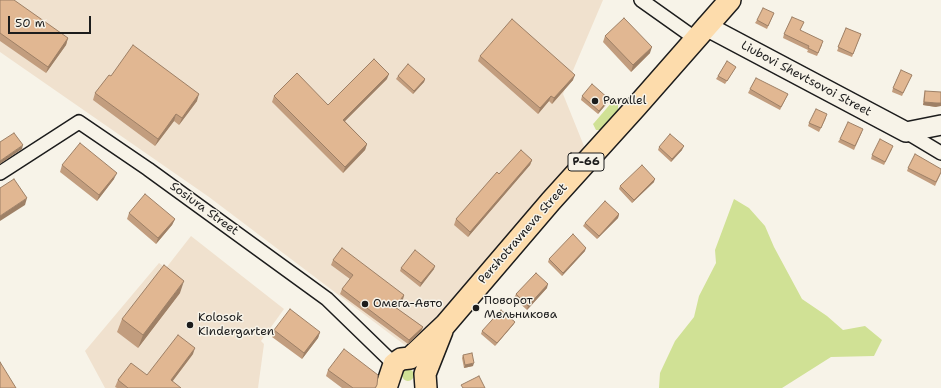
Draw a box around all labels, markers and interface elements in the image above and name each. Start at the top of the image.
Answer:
scale bar [10,8,93,34]
text: 50 m [15,15,45,31]
street label: Liubovi Shevtsovoi Street [738,38,874,120]
place label: Parallel [603,94,646,108]
marker: Parallel [590,96,600,106]
road number: Р-66 [568,153,604,171]
street label: Sosiura Street [167,179,241,239]
street label: Pershotravneva Street [475,181,571,287]
place label: Поворот Мельникова [484,294,557,322]
place label: Омега-Авто [373,297,443,311]
marker: Омега-Авто [360,299,370,309]
marker: Поворот Мельникова [471,303,481,313]
place label: Kolosok Kindergarten [198,311,274,339]
marker: Kolosok Kindergarten [185,320,195,330]

